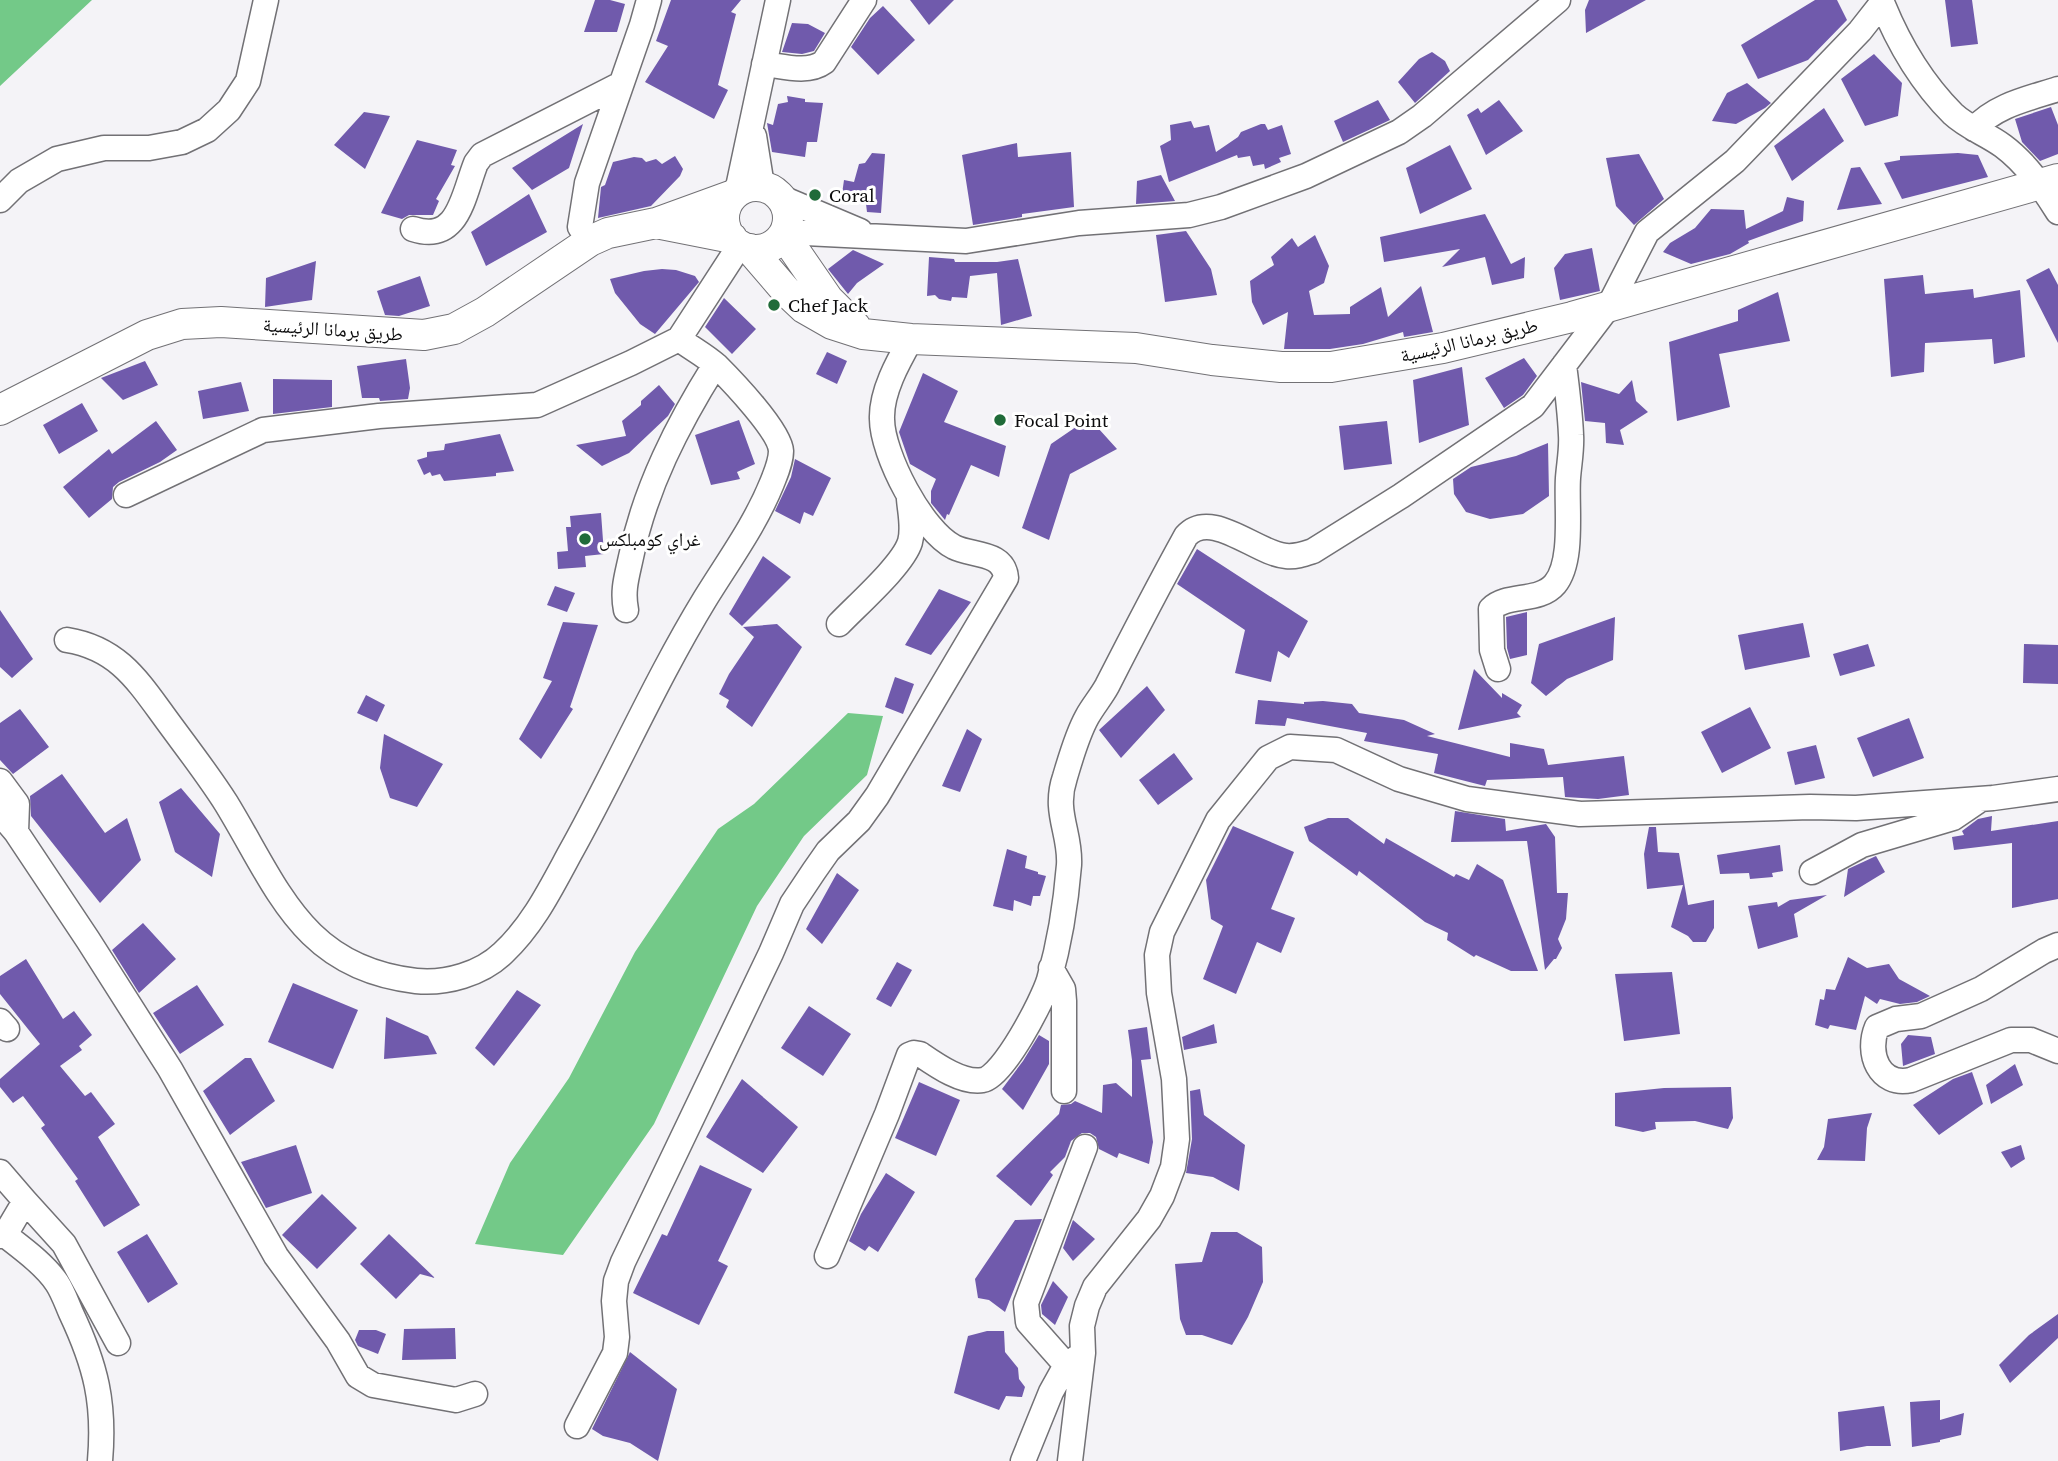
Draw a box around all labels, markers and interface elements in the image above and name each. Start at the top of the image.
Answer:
place label: Coral [829,182,875,208]
marker: Coral [807,187,823,203]
place label: Chef Jack [788,292,868,318]
marker: Chef Jack [766,297,782,313]
street label: طريق برمانا الرئيسية [262,311,404,347]
street label: طريق برمانا الرئيسية [1398,312,1540,368]
place label: Focal Point [1014,407,1109,433]
marker: Focal Point [992,412,1008,428]
place label: غراي كومبلكس [599,526,701,555]
marker: غراي كومبلكس [577,531,593,547]

